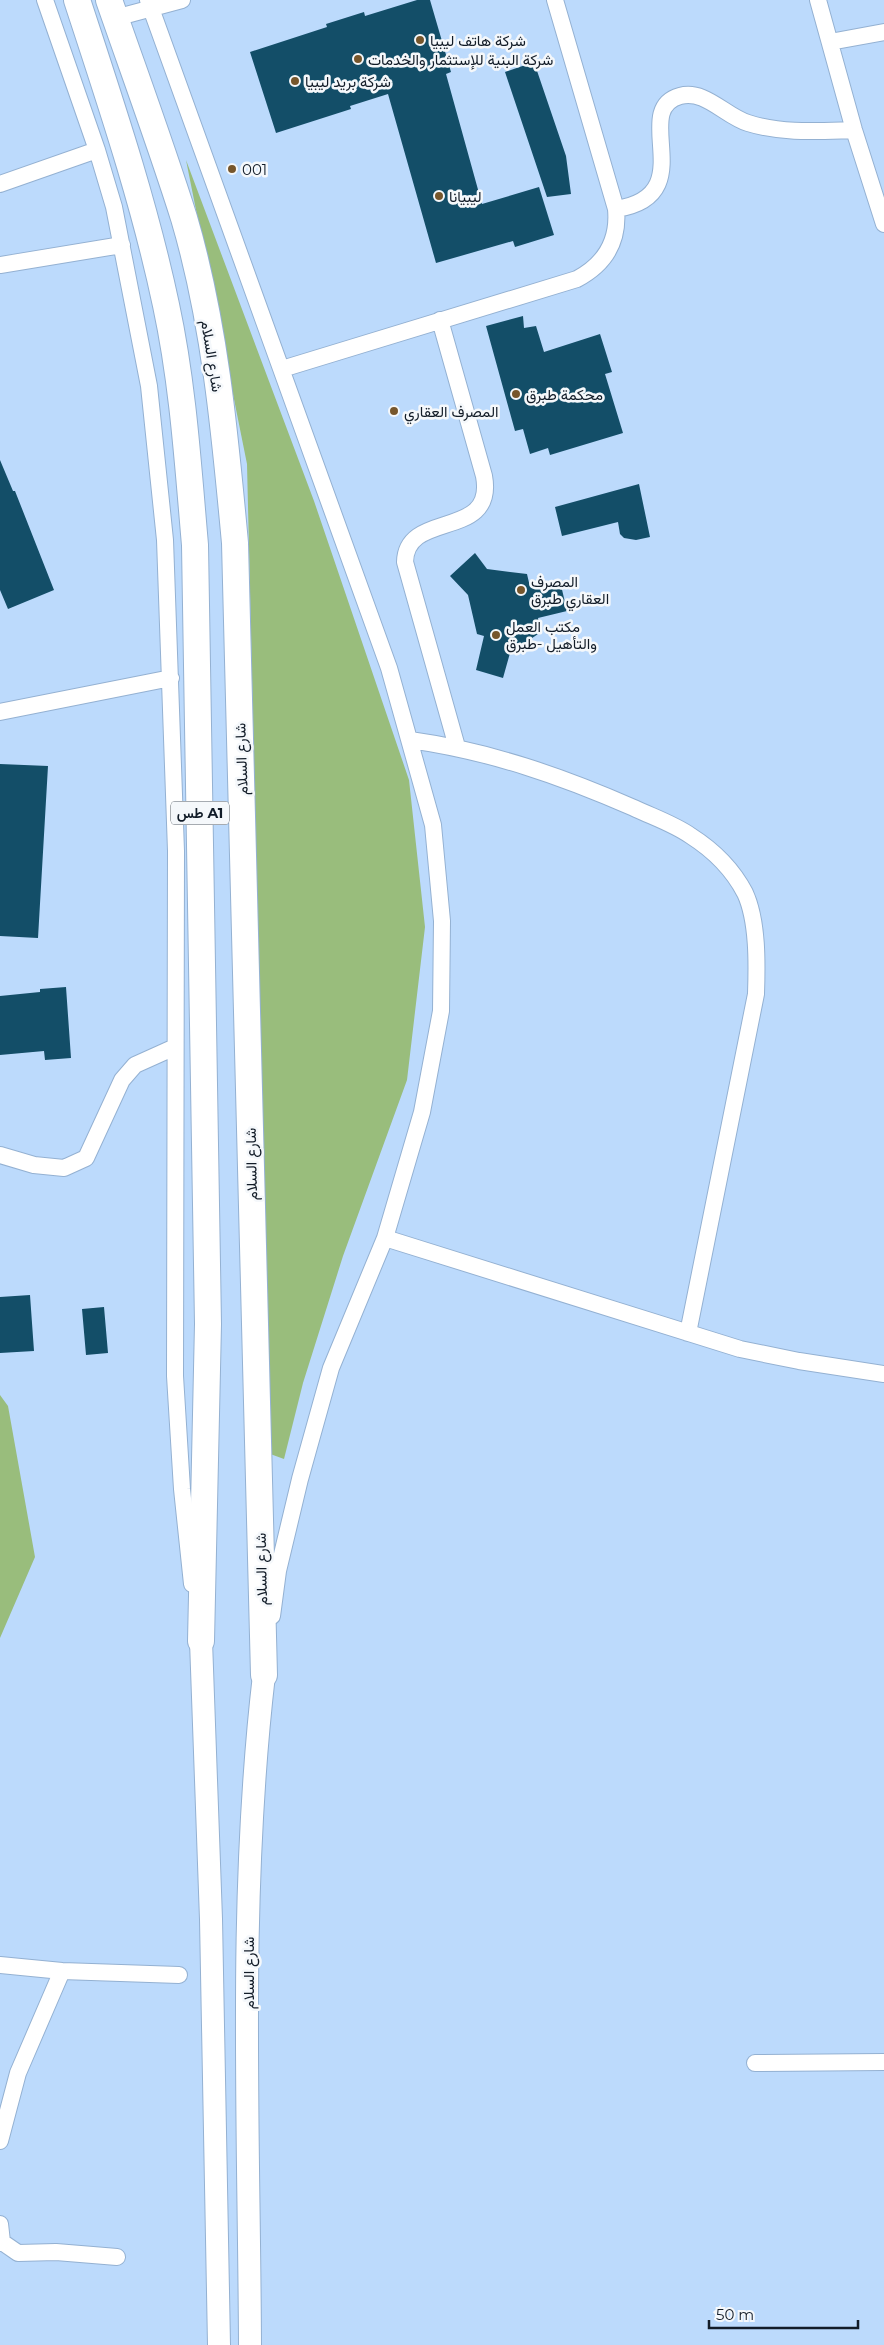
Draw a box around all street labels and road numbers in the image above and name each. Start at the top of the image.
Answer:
street label: شارع السلام [195,319,227,394]
street label: شارع السلام [230,722,254,796]
road number: طس A1 [171,801,229,824]
street label: شارع السلام [241,1127,263,1200]
street label: شارع السلام [251,1532,273,1605]
street label: شارع السلام [239,1937,260,2009]

